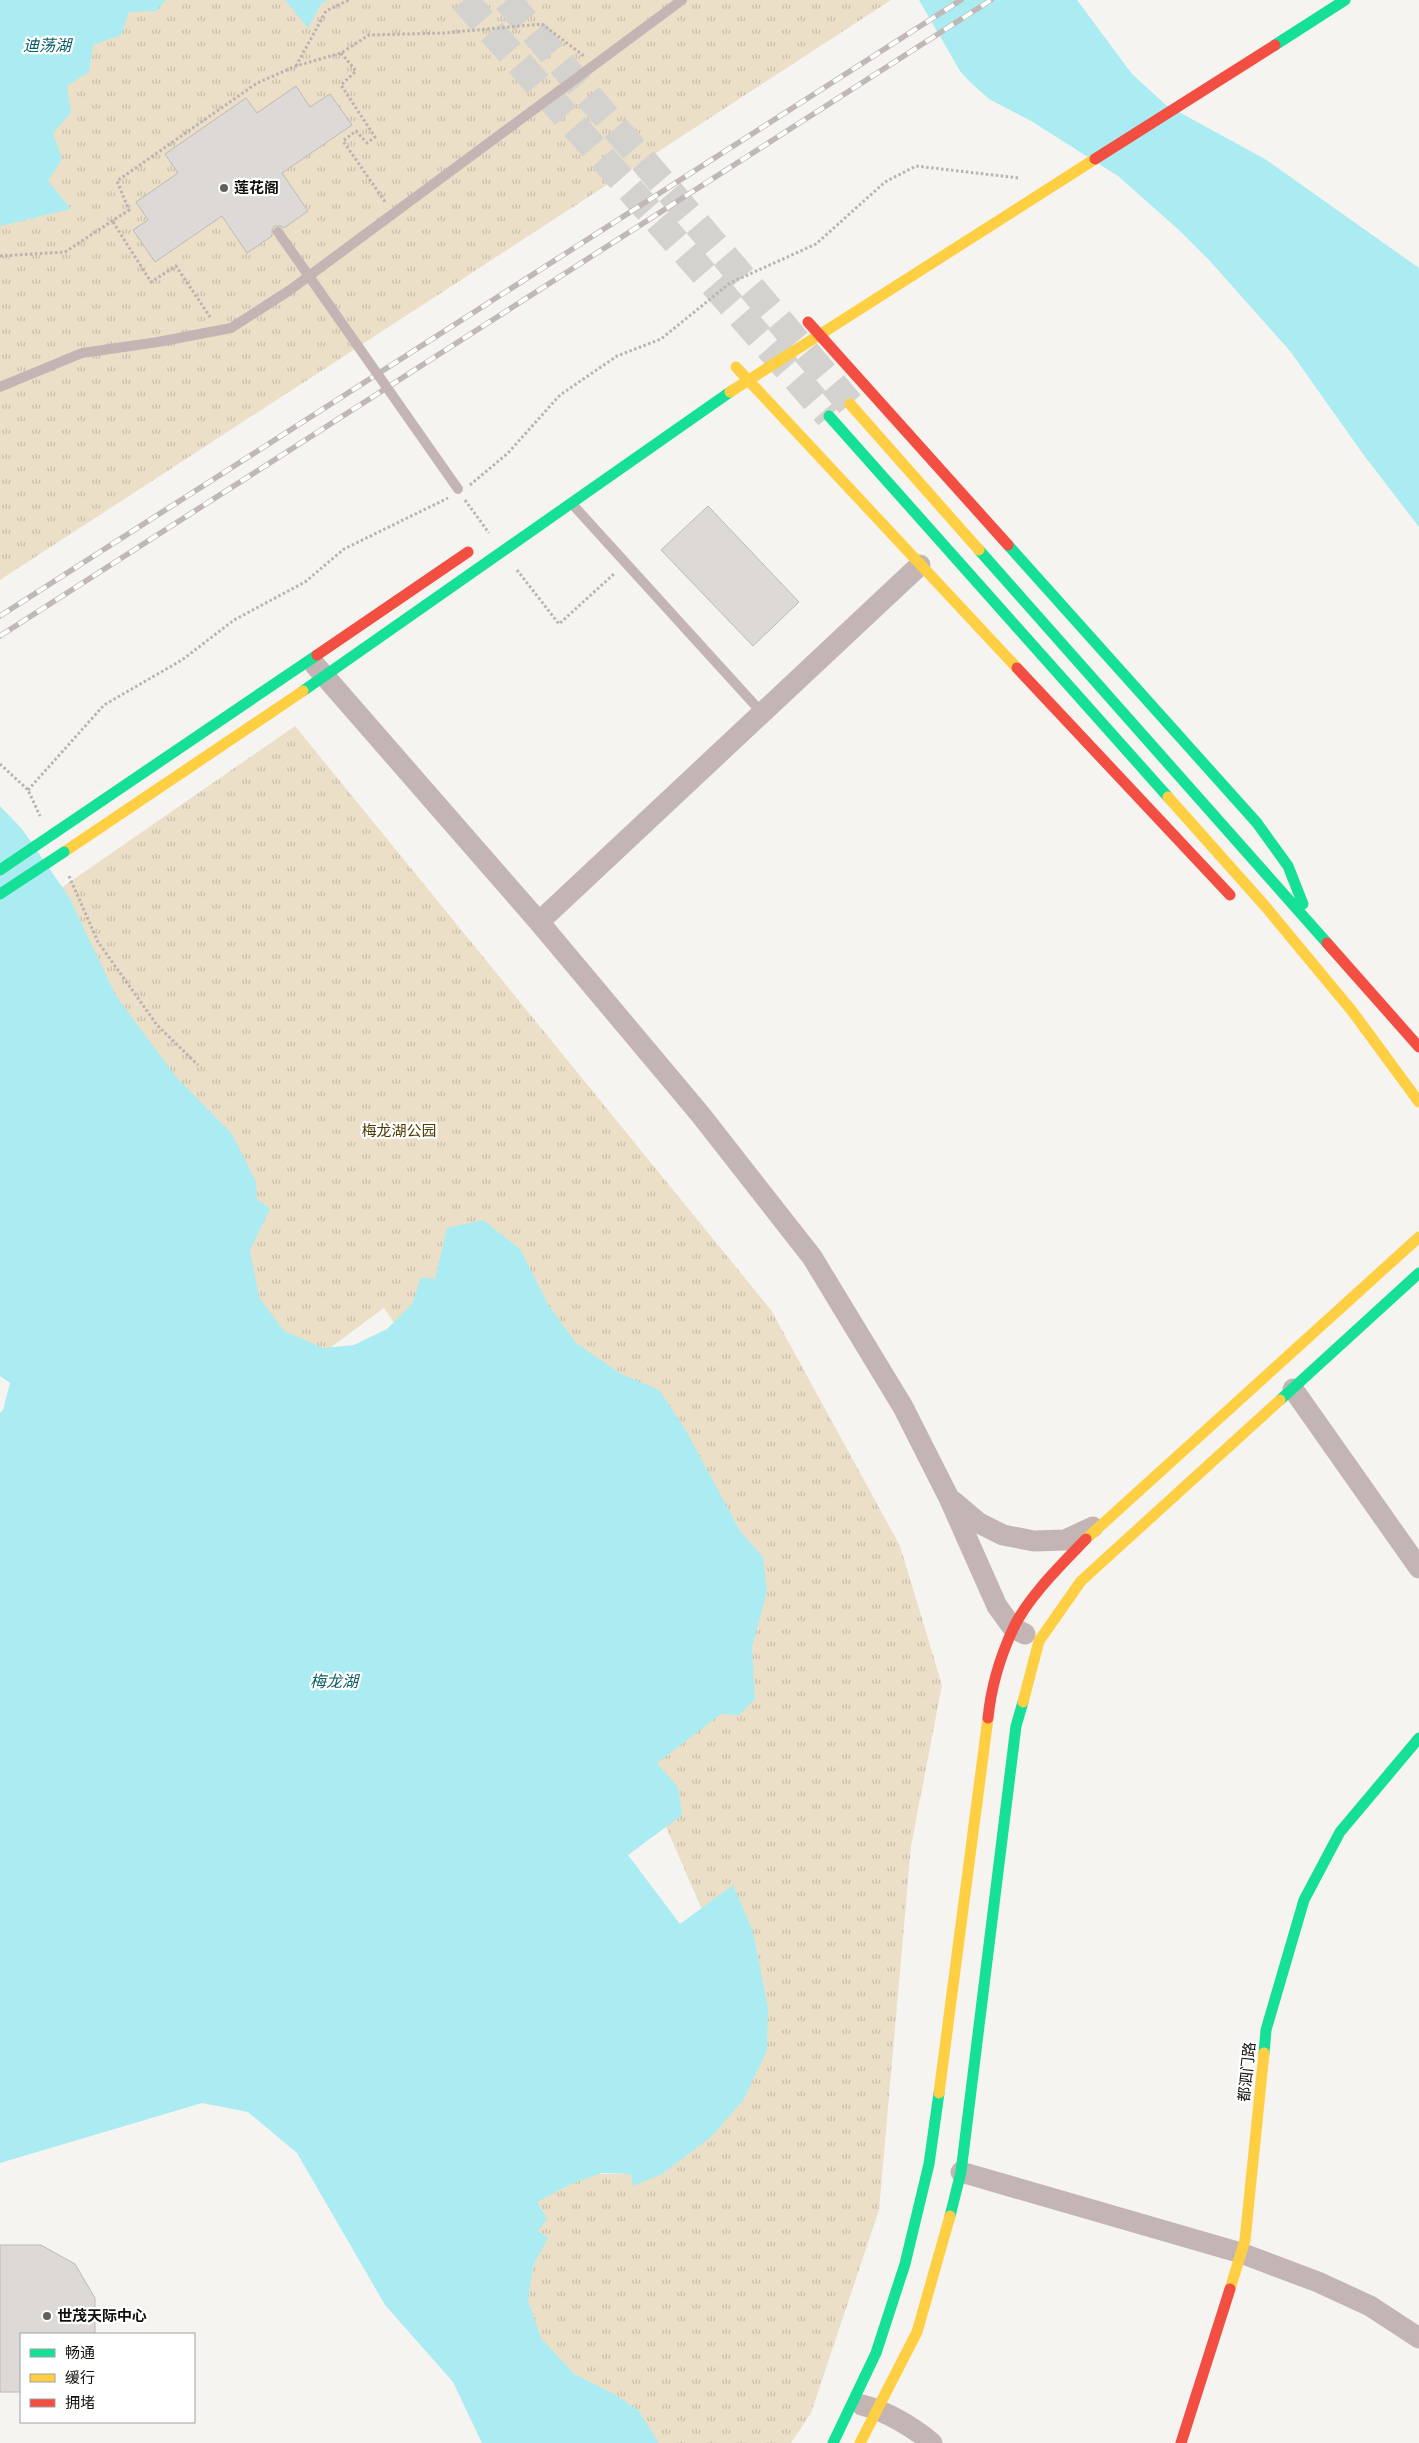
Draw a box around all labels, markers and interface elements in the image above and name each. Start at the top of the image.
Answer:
water label: 迪荡湖 [23,36,74,56]
place label: 莲花阁 [234,179,279,197]
marker: 莲花阁 [218,182,230,194]
park label: 梅龙湖公园 [361,1122,437,1140]
water label: 梅龙湖 [310,1672,361,1692]
street label: 都泗门路 [1235,2041,1259,2103]
place label: 世茂天际中心 [57,2307,147,2325]
marker: 世茂天际中心 [41,2310,53,2322]
legend [20,2333,195,2423]
text: 畅通 [65,2344,95,2362]
text: 缓行 [65,2369,95,2387]
text: 拥堵 [65,2394,95,2412]

